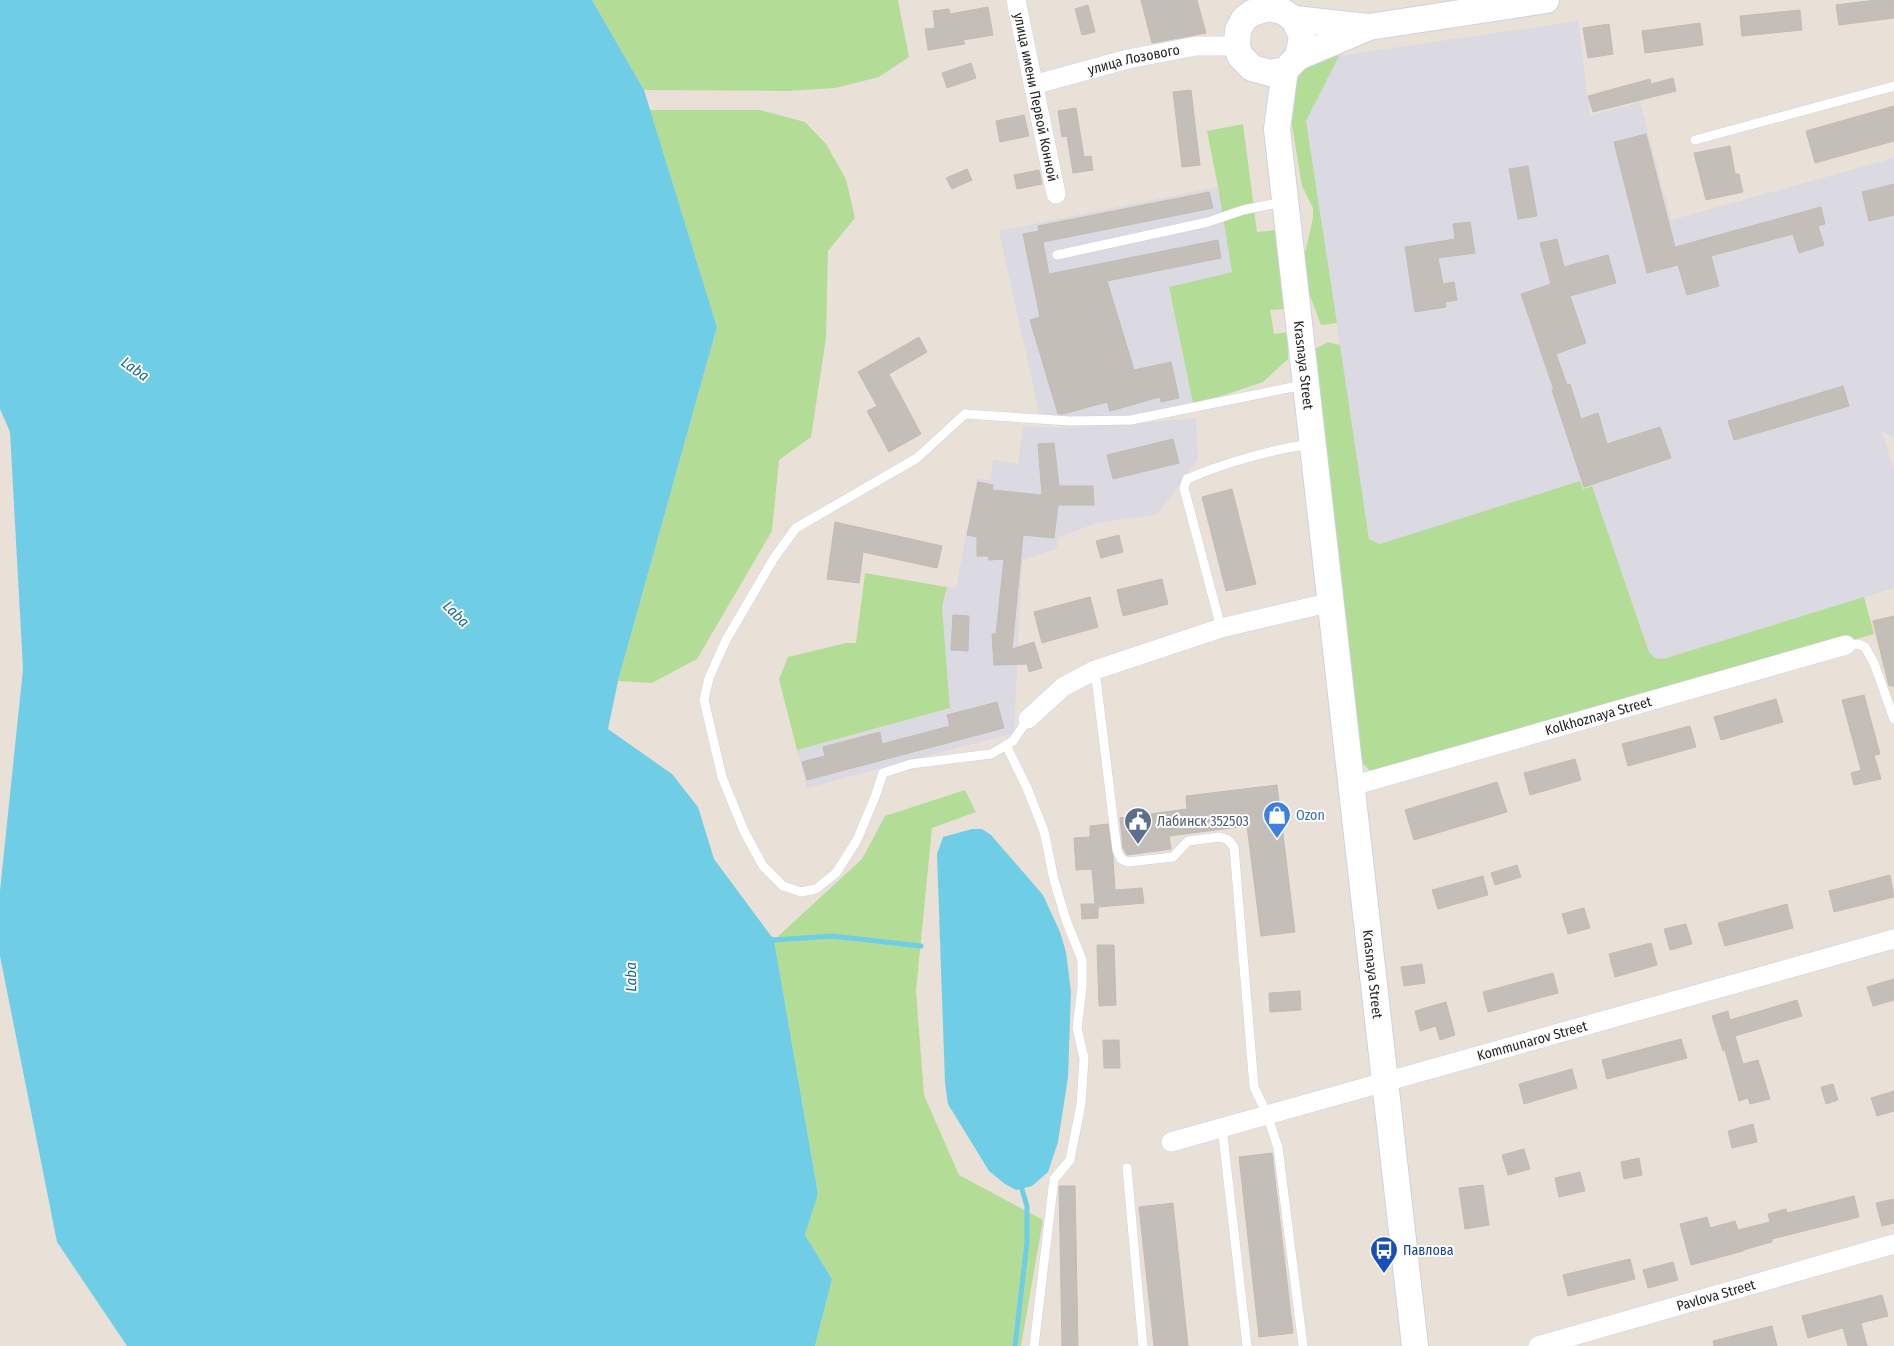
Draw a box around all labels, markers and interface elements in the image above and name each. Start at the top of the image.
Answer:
street label: улица имени Первой Конной [1010,11,1062,183]
street label: улица Лозового [1086,41,1181,78]
street label: Krasnaya Street [1290,320,1317,411]
water label: Laba [118,353,153,385]
water label: Laba [439,597,473,631]
street label: Kolkhoznaya Street [1543,692,1654,739]
shop icon: Ozon [1262,800,1292,839]
public building icon: Лабинск 352503 [1123,806,1153,845]
place label: Ozon [1296,807,1325,824]
place label: Лабинск 352503 [1157,813,1249,830]
street label: Krasnaya Street [1359,929,1386,1020]
water label: Laba [622,962,640,992]
street label: Kommunarov Street [1475,1017,1589,1064]
bus stop icon: Павлова [1369,1235,1399,1274]
place label: Павлова [1403,1242,1454,1259]
street label: Pavlova Street [1675,1276,1758,1314]

